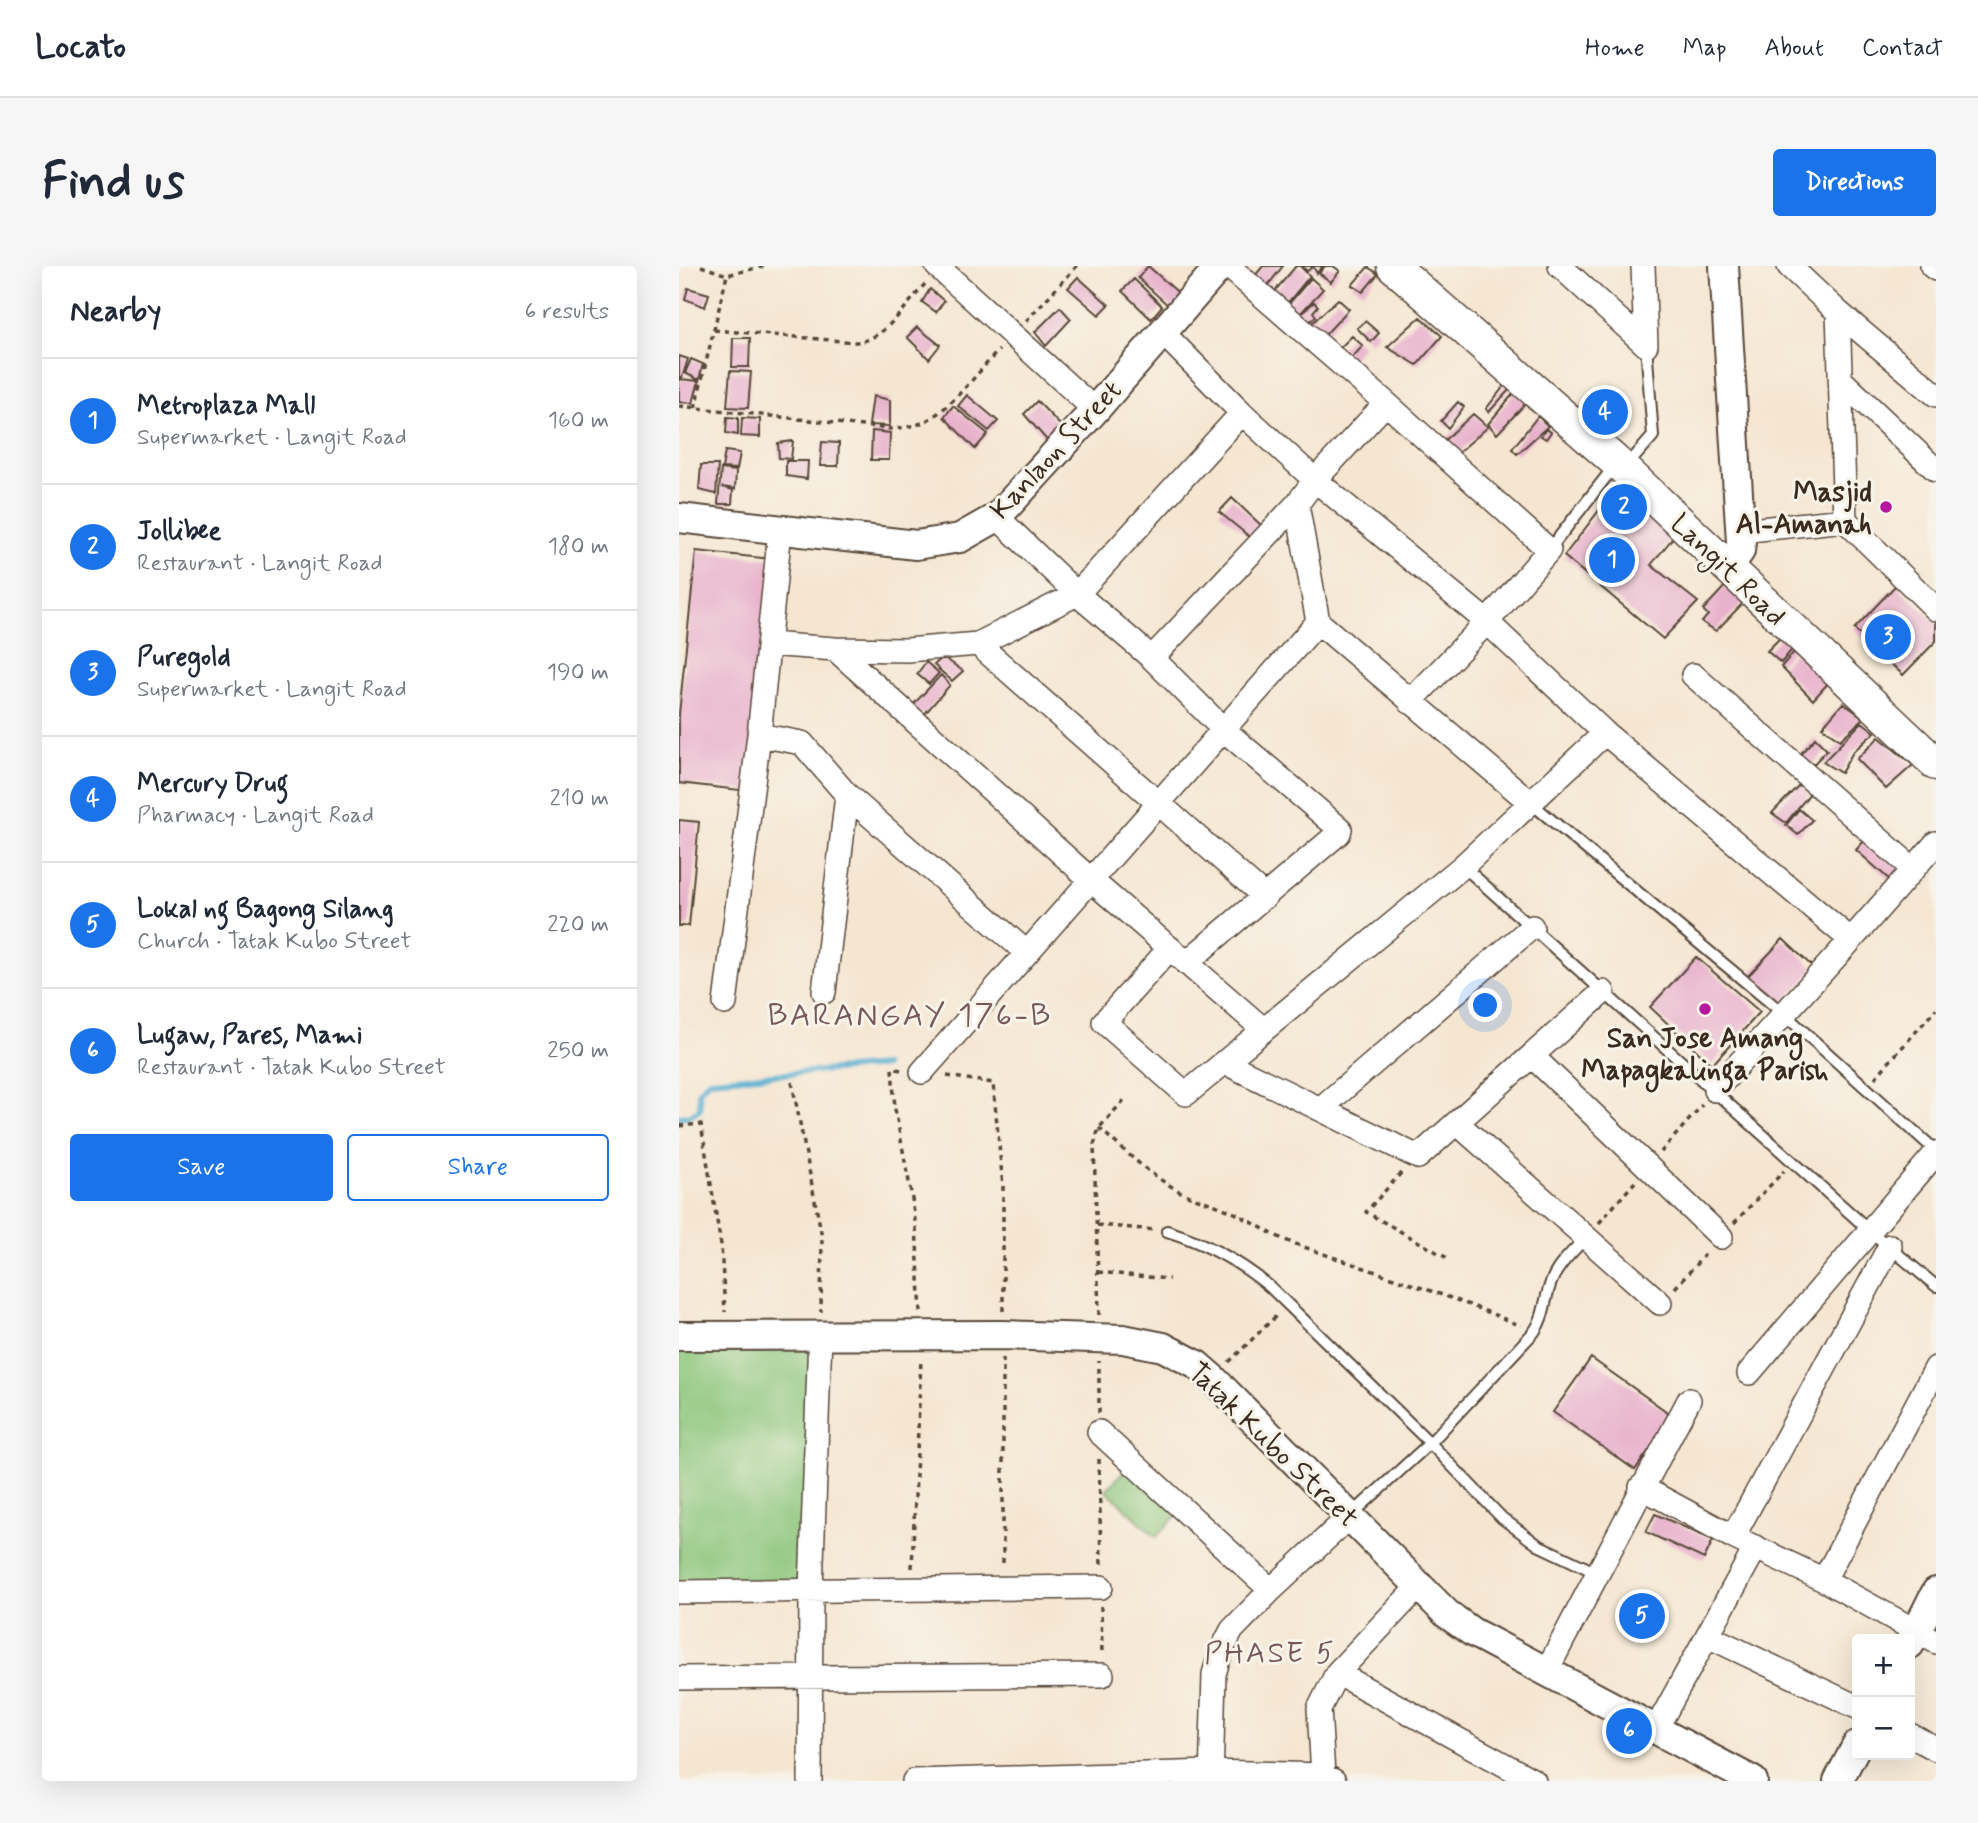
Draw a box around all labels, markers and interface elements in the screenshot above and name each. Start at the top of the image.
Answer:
text: Locato [35,26,126,70]
text: Home [1585,33,1645,64]
text: Map [1683,33,1727,64]
text: About [1765,33,1824,64]
text: Contact [1862,33,1943,64]
button: Directions [1773,149,1936,216]
text: Find us [42,150,185,215]
text: Nearby [70,292,161,331]
text: 6 results [525,297,609,327]
street label: Kanlaon Street [983,373,1131,528]
pin: 4 [1582,386,1628,438]
text: Metroplaza Mall [137,389,315,423]
text: 1 [88,406,98,436]
text: 160 m [548,406,609,436]
text: Supermarket · Langit Road [137,423,407,453]
place label: Masjid Al-Amanah [1736,475,1872,544]
pin: 2 [1601,481,1647,533]
marker: Masjid Al-Amanah [1878,499,1894,515]
street label: Langit Road [1660,506,1793,637]
text: Jollibee [137,515,221,549]
text: 2 [87,532,99,562]
text: 180 m [548,532,609,562]
pin: 1 [1589,534,1635,586]
text: Restaurant · Langit Road [137,549,382,579]
pin: 3 [1865,611,1911,663]
text: Puregold [137,641,231,675]
text: 3 [88,658,98,688]
text: 190 m [547,658,609,688]
text: Supermarket · Langit Road [137,675,407,705]
text: Mercury Drug [137,767,288,801]
text: 4 [86,784,100,814]
text: 210 m [549,784,609,814]
text: Pharmacy · Langit Road [137,801,374,831]
text: Lokal ng Bagong Silang [137,893,394,927]
text: 5 [86,910,100,940]
text: 220 m [547,910,609,940]
text: Church · Tatak Kubo Street [137,927,411,957]
your location [1468,988,1502,1022]
district label: BARANGAY 176-B [767,995,1053,1037]
marker: San Jose Amang Mapagkalinga Parish [1697,1001,1713,1017]
text: Lugaw, Pares, Mami [137,1019,362,1053]
place label: San Jose Amang Mapagkalinga Parish [1581,1021,1829,1093]
text: 6 [87,1036,99,1066]
text: 250 m [547,1036,609,1066]
text: Restaurant · Tatak Kubo Street [137,1053,446,1083]
button: Save [70,1134,333,1201]
button: Share [347,1134,609,1201]
street label: Tatak Kubo Street [1179,1355,1366,1537]
pin: 5 [1619,1590,1665,1642]
district label: PHASE 5 [1204,1634,1336,1673]
map controls [1852,1634,1915,1760]
button: + [1852,1634,1915,1697]
button: − [1852,1697,1915,1760]
pin: 6 [1606,1705,1652,1757]

